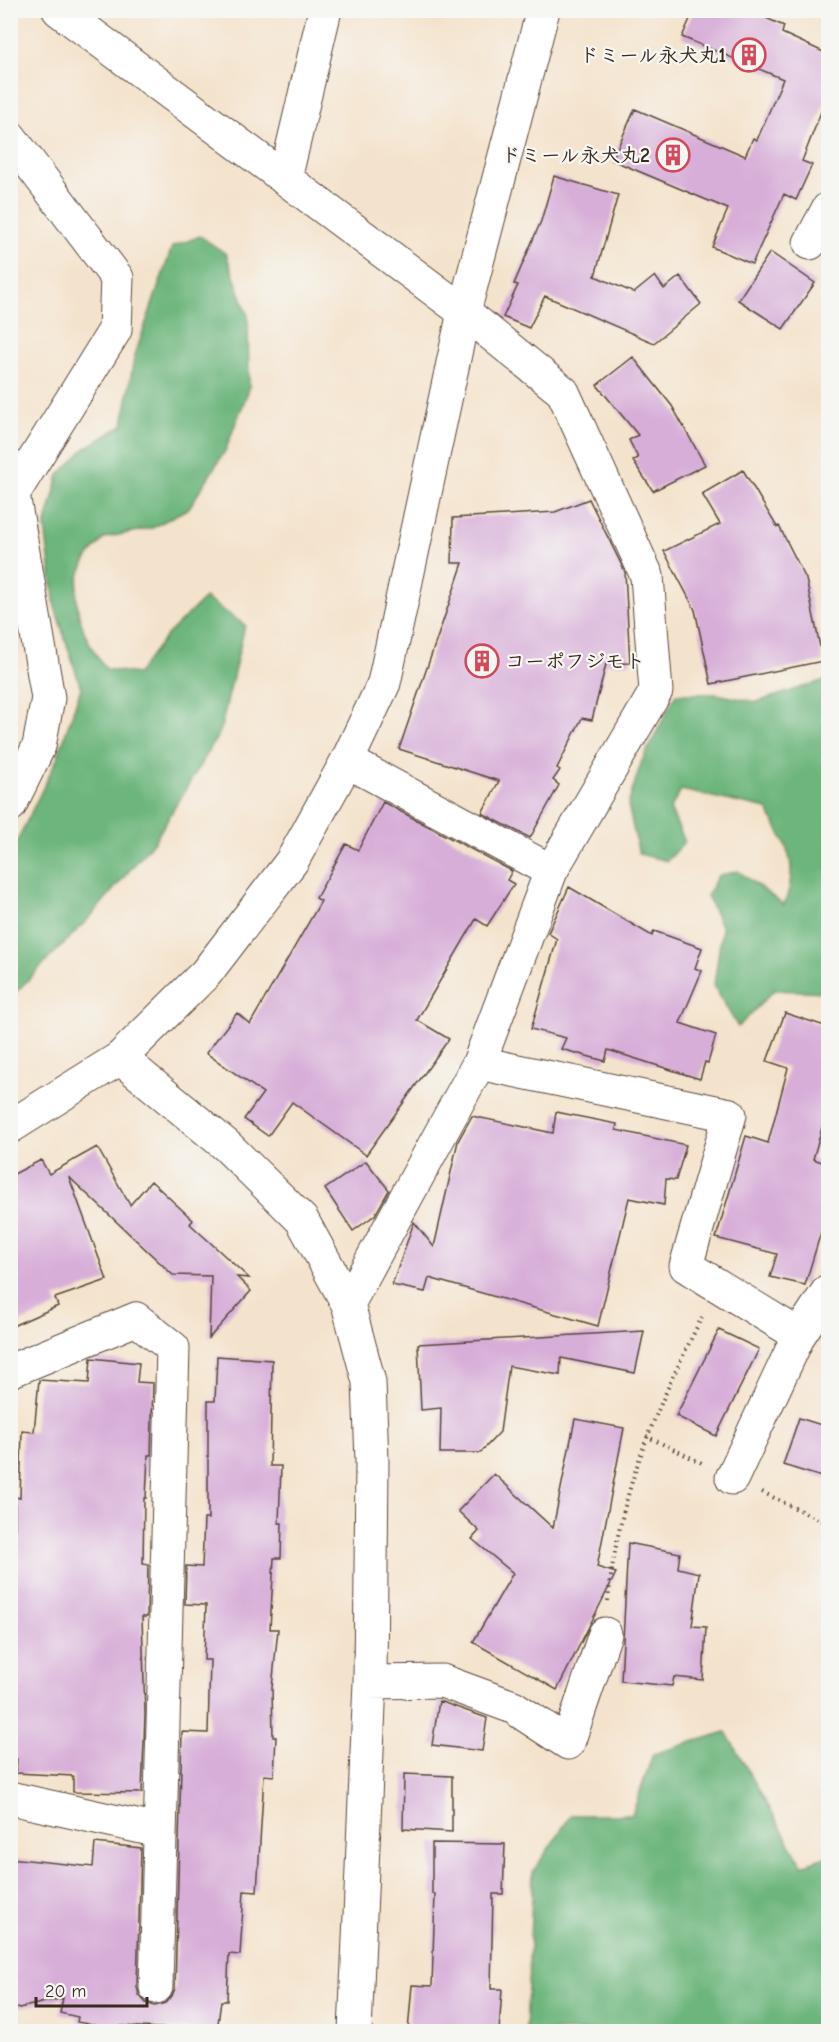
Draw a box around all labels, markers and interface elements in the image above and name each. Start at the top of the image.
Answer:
building icon: ドミール永犬丸1 [731,37,767,73]
place label: ドミール永犬丸1 [579,44,726,67]
building icon: ドミール永犬丸2 [655,137,691,173]
place label: ドミール永犬丸2 [501,144,650,167]
building icon: コーポフジモト [464,643,500,679]
place label: コーポフジモト [505,650,645,673]
scale bar [36,1970,147,2008]
text: 20 m [45,1981,86,2002]

